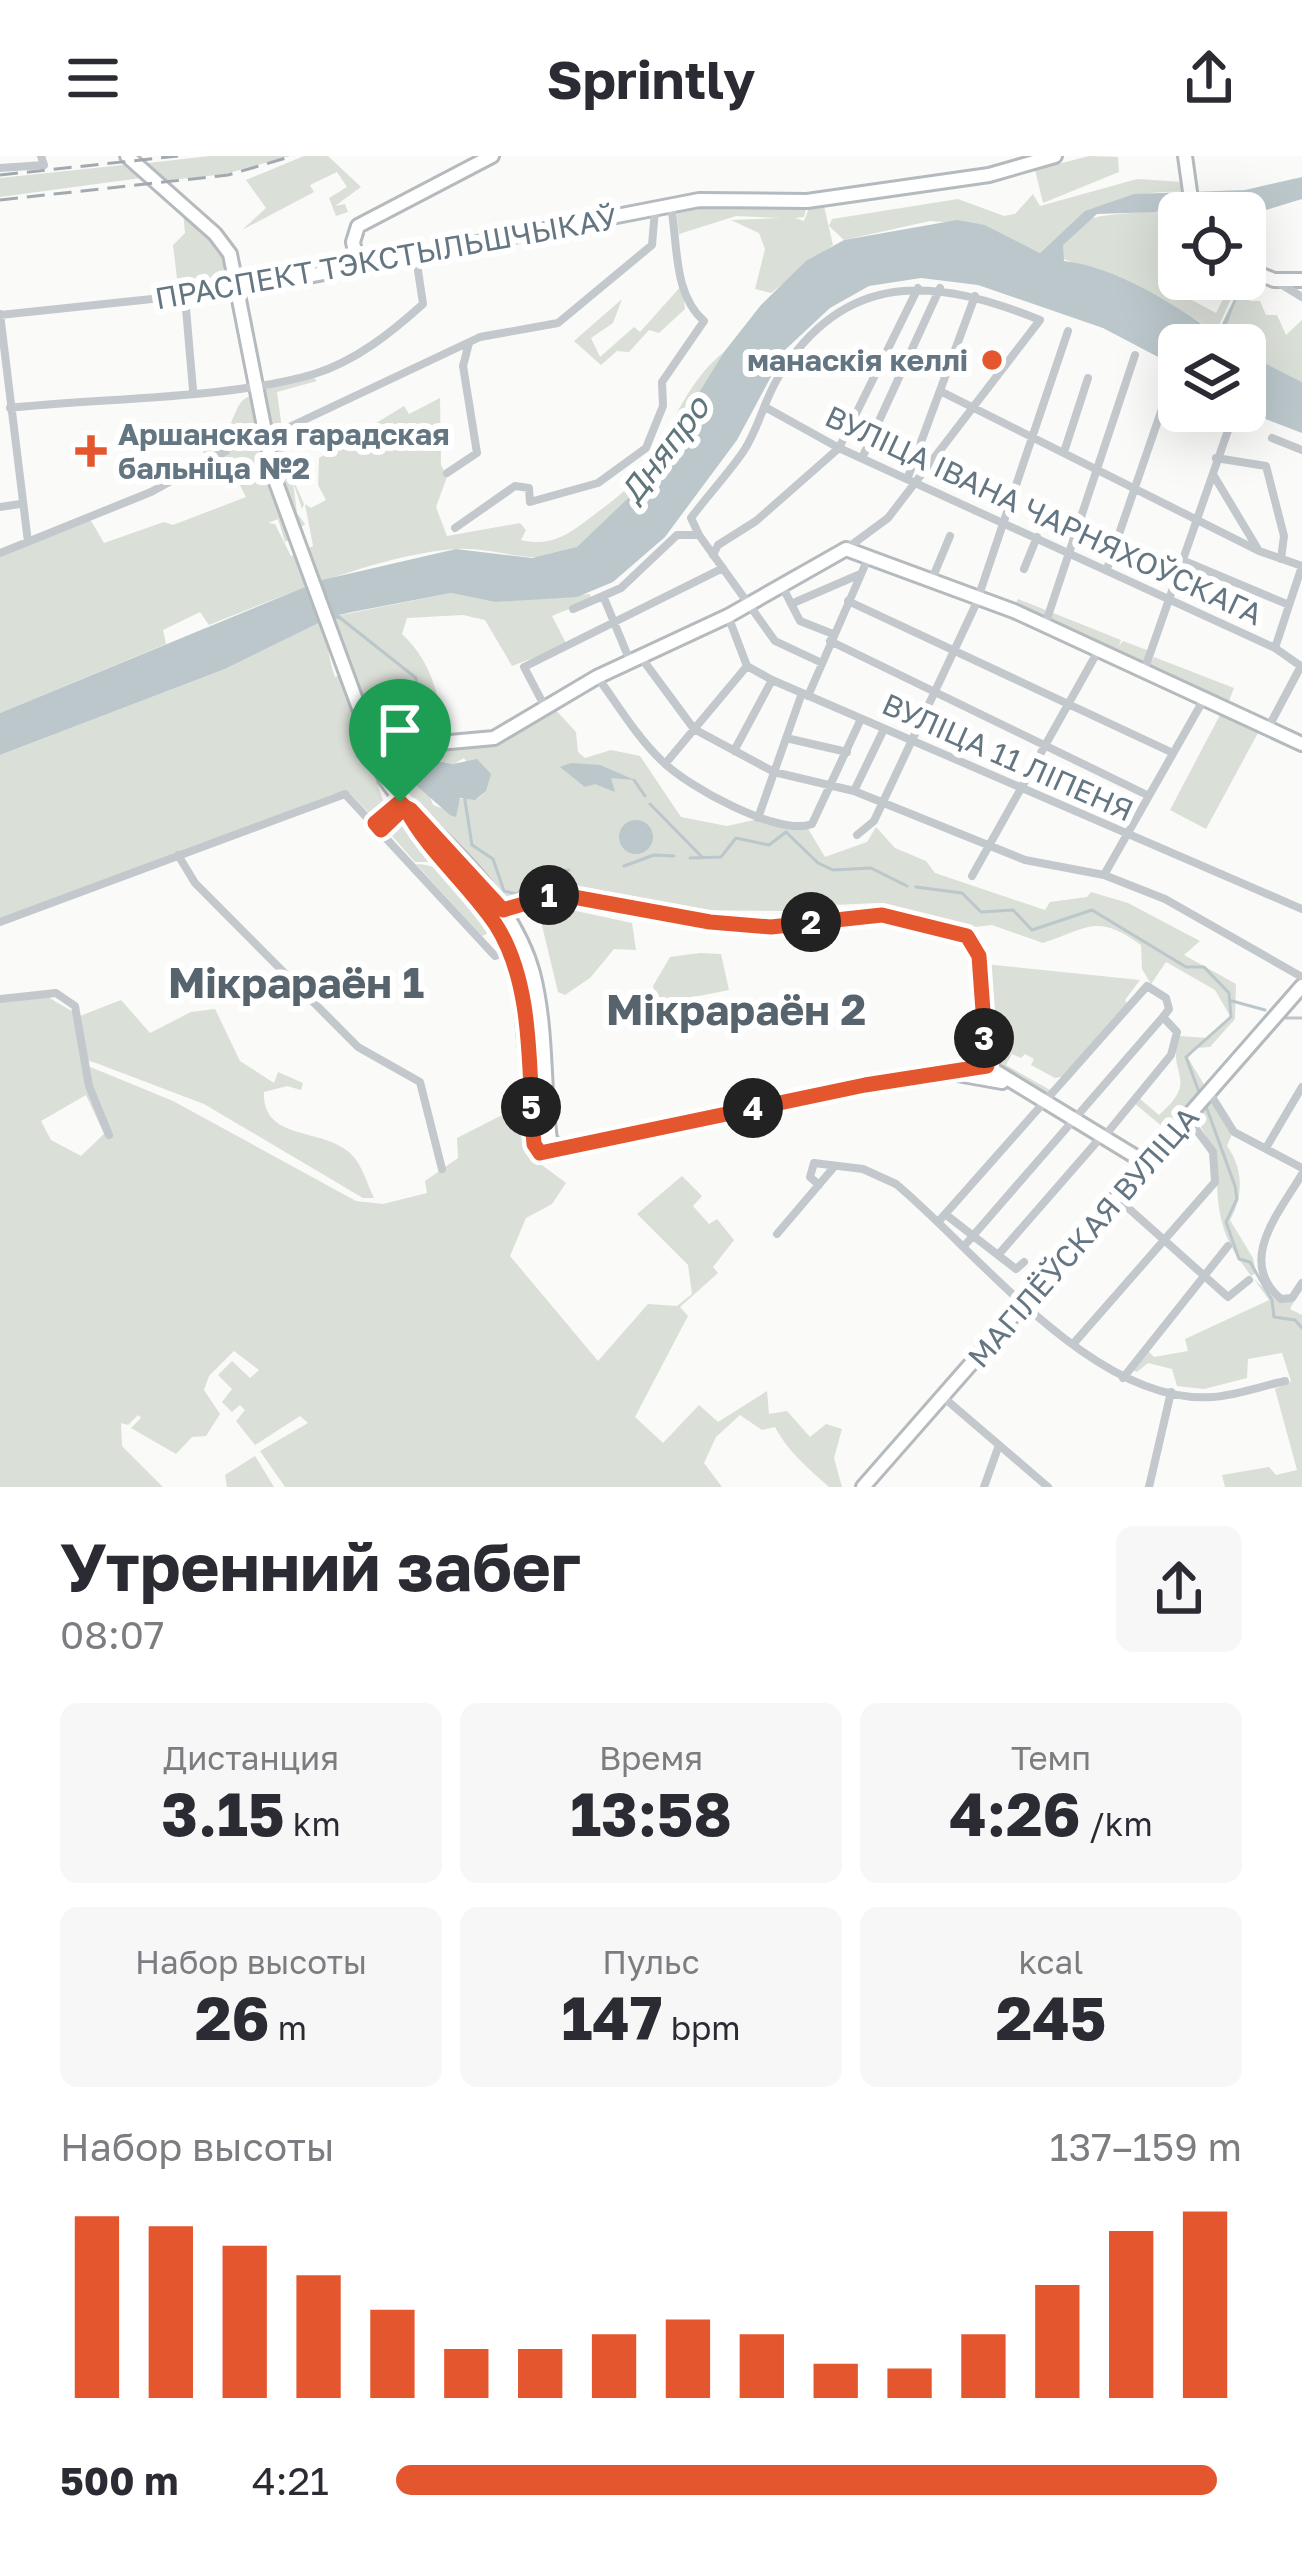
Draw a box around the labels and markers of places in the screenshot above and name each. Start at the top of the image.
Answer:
place label: манаскія келлі [747,342,968,378]
marker: манаскія келлі [979,347,1005,373]
place label: Аршанская гарадская бальніца №2 [118,416,450,486]
marker: Аршанская гарадская бальніца №2 [75,435,107,467]
pin [349,679,451,802]
pin: 1 [519,865,579,925]
pin: 2 [781,892,841,952]
pin: 3 [954,1008,1014,1068]
pin: 5 [501,1077,561,1137]
pin: 4 [723,1078,783,1138]

